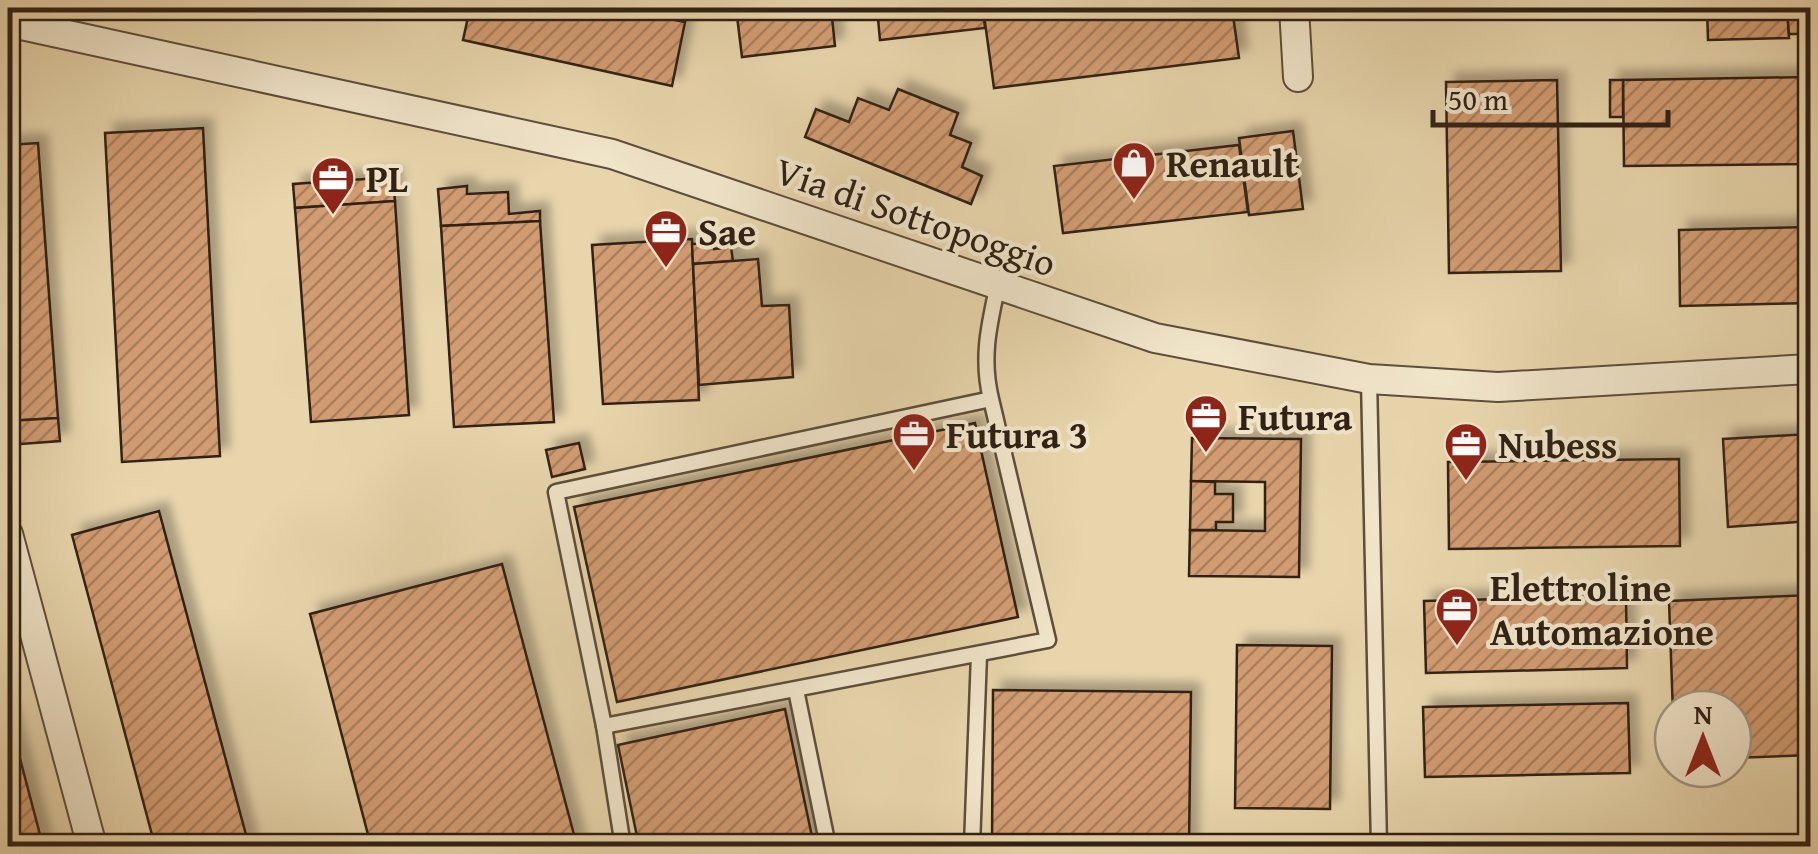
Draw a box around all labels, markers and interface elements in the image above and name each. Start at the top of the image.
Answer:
scale bar [1433,65,1668,127]
text: 50 m [1448,77,1508,121]
place label: Renault [1166,135,1299,191]
shop icon: Renault [1111,140,1157,201]
street label: Via di Sottopoggio [768,142,1064,290]
place label: PL [366,150,408,206]
office icon: PL [310,155,356,216]
place label: Sae [698,203,756,259]
office icon: Sae [643,208,689,269]
place label: Futura [1238,388,1353,444]
office icon: Futura [1183,393,1229,454]
place label: Futura 3 [946,406,1088,462]
office icon: Futura 3 [891,411,937,472]
place label: Nubess [1498,416,1617,472]
office icon: Nubess [1443,421,1489,482]
place label: Elettroline Automazione [1490,559,1714,659]
office icon: Elettroline Automazione [1434,586,1480,647]
north arrow [1653,689,1753,789]
text: N [1694,693,1713,734]

